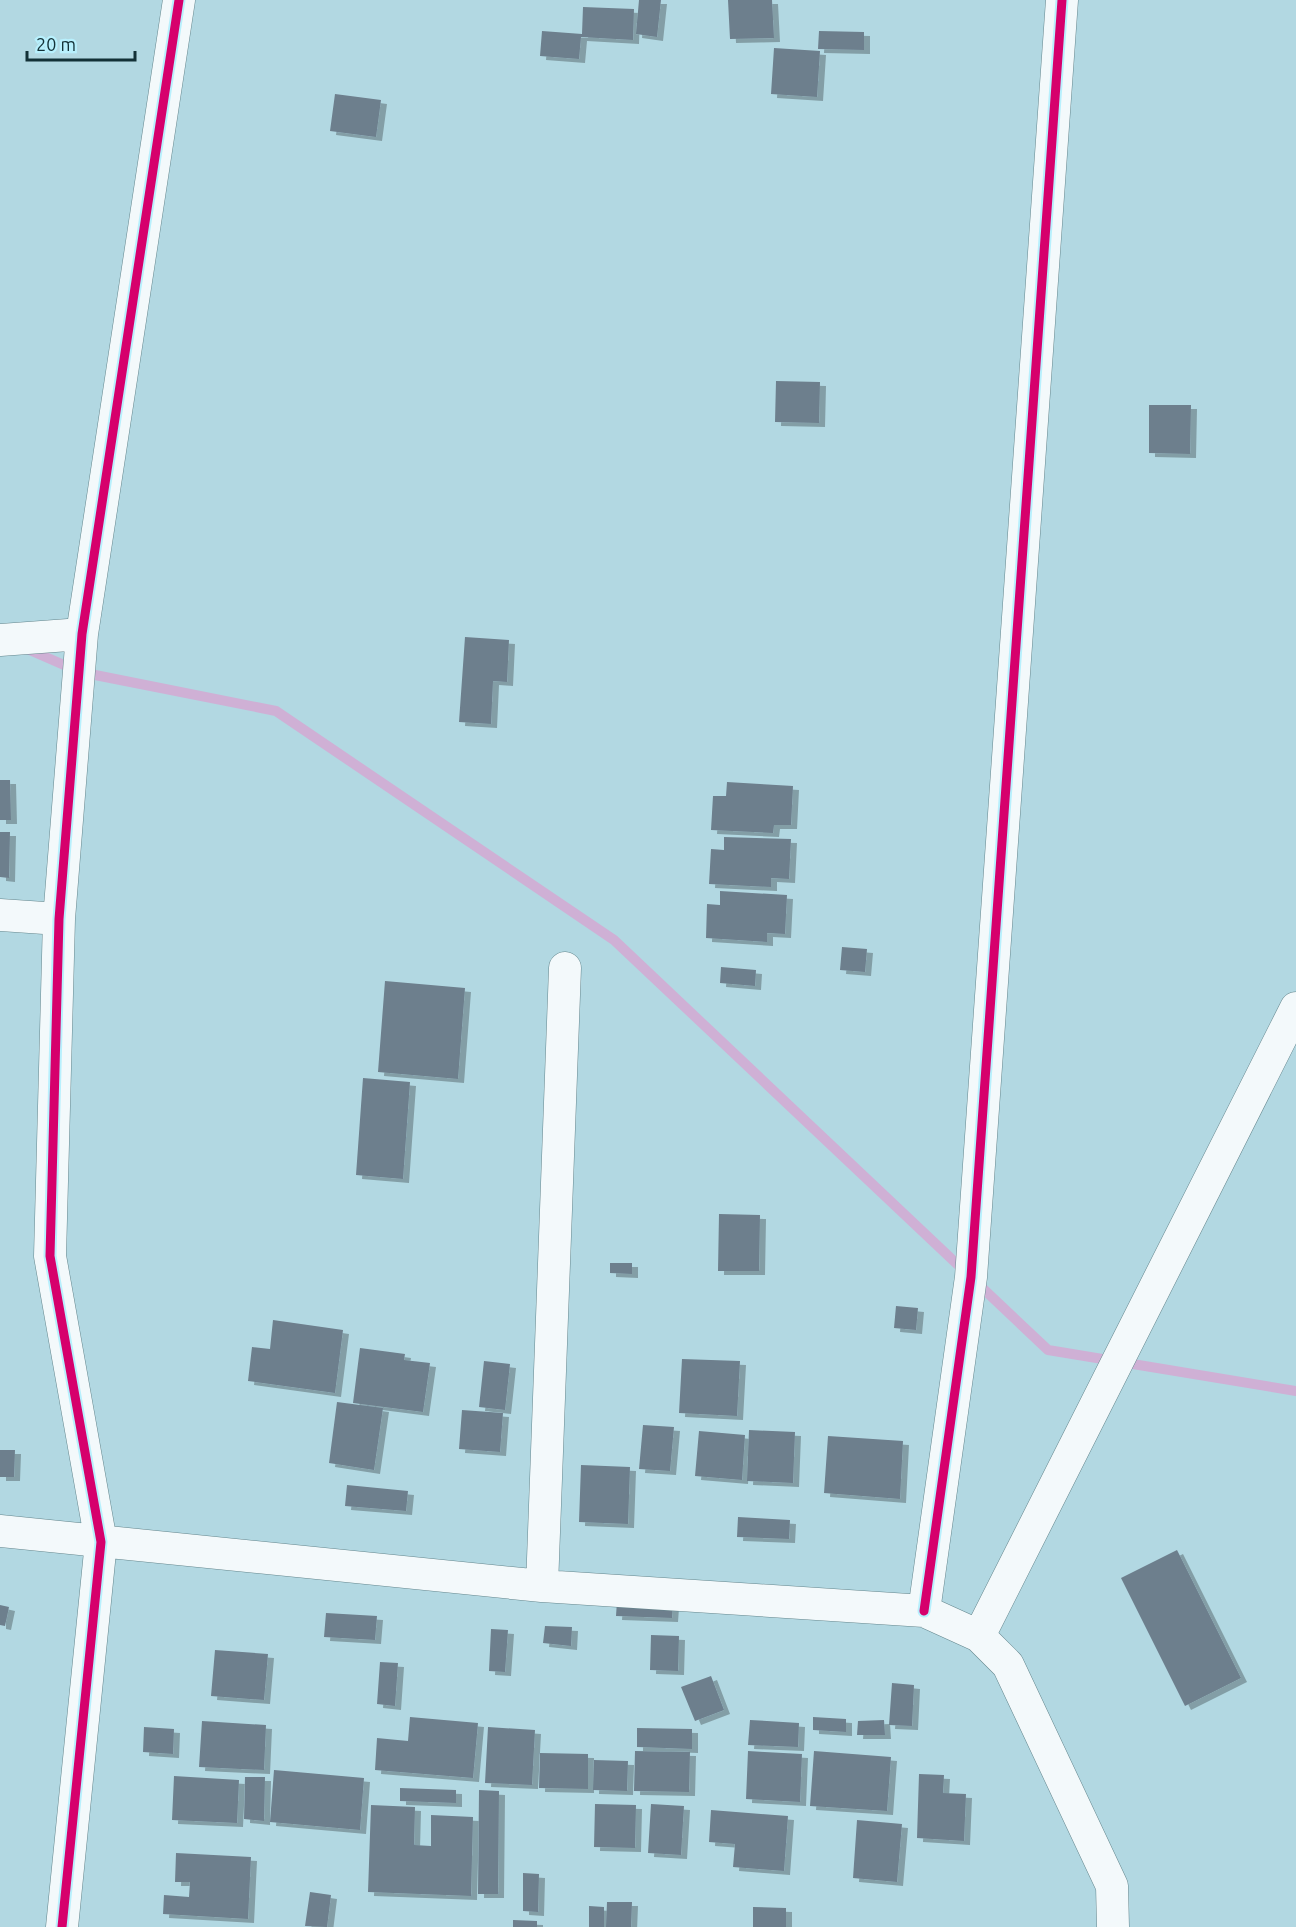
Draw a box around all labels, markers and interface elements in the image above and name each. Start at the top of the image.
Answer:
scale bar [27,24,135,62]
text: 20 m [36,34,76,54]

